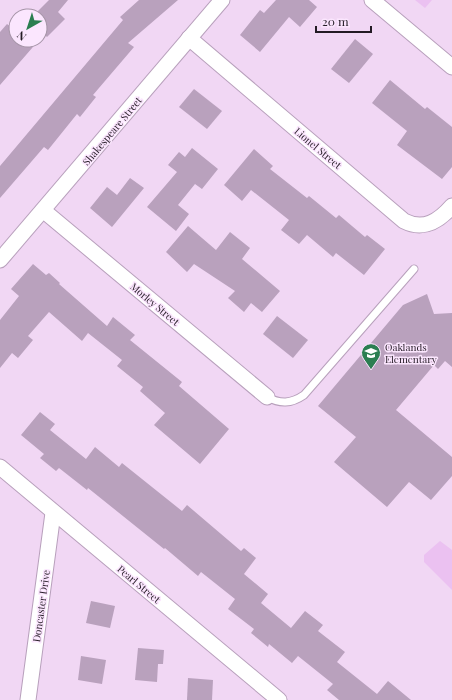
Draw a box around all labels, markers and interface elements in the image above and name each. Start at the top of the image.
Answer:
north arrow [8,8,48,48]
scale bar [316,8,371,34]
text: 20 m [322,13,349,29]
text: N [14,28,29,44]
street label: Shakespeare Street [79,93,145,168]
street label: Lionel Street [291,124,345,172]
street label: Morley Street [127,279,183,329]
place label: Oaklands Elementary [385,340,437,366]
school or university icon: Oaklands Elementary [360,342,382,370]
street label: Pearl Street [114,562,164,606]
street label: Doncaster Drive [29,569,53,643]

